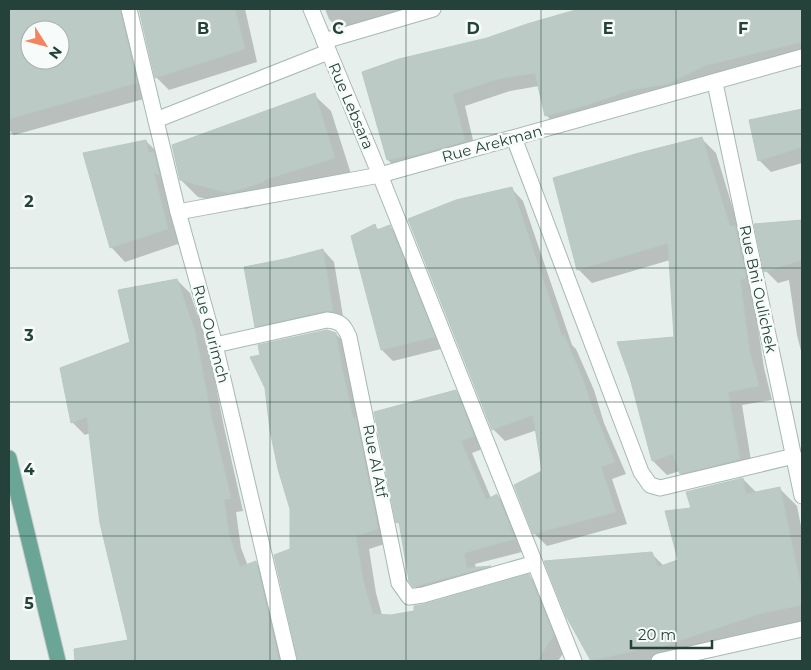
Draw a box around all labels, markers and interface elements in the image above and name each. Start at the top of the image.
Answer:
text: B [197,19,209,38]
text: C [332,19,344,38]
text: D [466,19,480,38]
text: E [603,19,613,38]
text: F [738,19,748,38]
north arrow [20,20,70,70]
text: N [45,43,66,63]
street label: Rue Lebsara [325,60,378,152]
street label: Rue Arekman [440,121,544,166]
text: 2 [24,192,34,211]
street label: Rue Bni Oulichek [736,223,781,355]
street label: Rue Ourimch [189,283,234,385]
text: 3 [23,326,34,345]
street label: Rue Al Atf [359,423,392,500]
text: 4 [23,460,35,479]
text: 5 [24,594,34,613]
scale bar [631,618,712,650]
text: 20 m [638,625,676,644]

